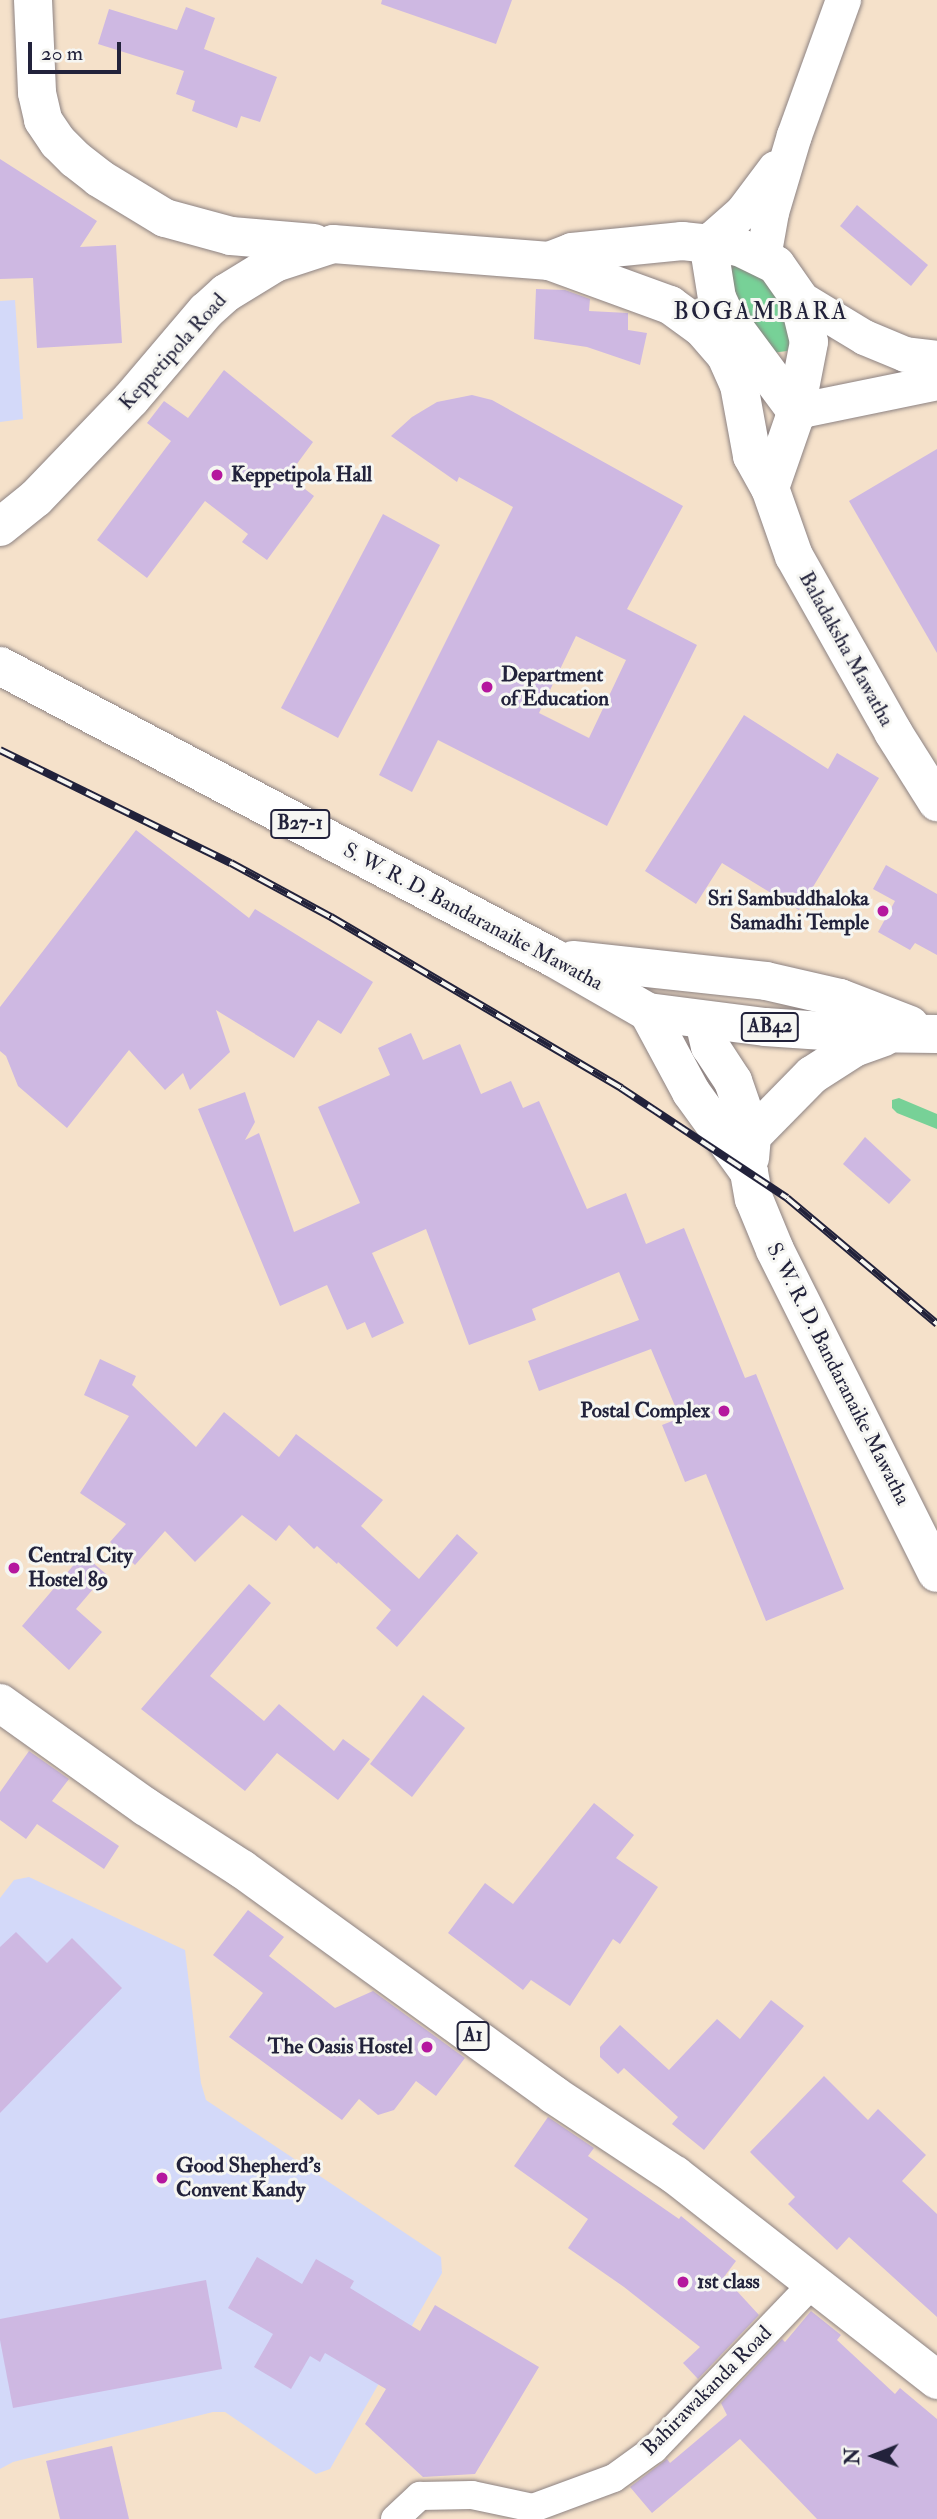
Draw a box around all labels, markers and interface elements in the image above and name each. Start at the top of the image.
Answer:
scale bar [32,28,124,72]
text: 20 m [41,40,83,67]
street label: Keppetipola Road [114,288,232,416]
district label: BOGAMBARA [674,298,848,326]
place label: Keppetipola Hall [231,462,372,488]
marker: Keppetipola Hall [209,467,225,483]
street label: Baladaksha Mawatha [793,567,899,731]
place label: Department of Education [501,662,609,712]
marker: Department of Education [479,679,495,695]
road number: B27-1 [268,808,332,839]
street label: S. W. R. D. Bandaranaike Mawatha [339,838,607,996]
place label: Sri Sambuddhaloka Samadhi Temple [708,886,869,936]
marker: Sri Sambuddhaloka Samadhi Temple [875,903,891,919]
road number: AB42 [740,1012,800,1042]
street label: S. W. R. D. Bandaranaike Mawatha [761,1239,915,1509]
place label: Postal Complex [580,1398,710,1424]
marker: Postal Complex [716,1403,732,1419]
place label: Central City Hostel 89 [28,1543,133,1593]
marker: Central City Hostel 89 [6,1560,22,1576]
road number: A1 [456,2020,490,2052]
place label: The Oasis Hostel [268,2034,413,2060]
marker: The Oasis Hostel [419,2039,435,2055]
place label: Good Shepherd's Convent Kandy [176,2153,321,2203]
marker: Good Shepherd's Convent Kandy [154,2170,170,2186]
place label: 1st class [697,2269,760,2295]
marker: 1st class [675,2274,691,2290]
street label: Bahirawakanda Road [637,2321,777,2461]
north arrow [839,2421,909,2491]
text: N [841,2448,865,2465]

